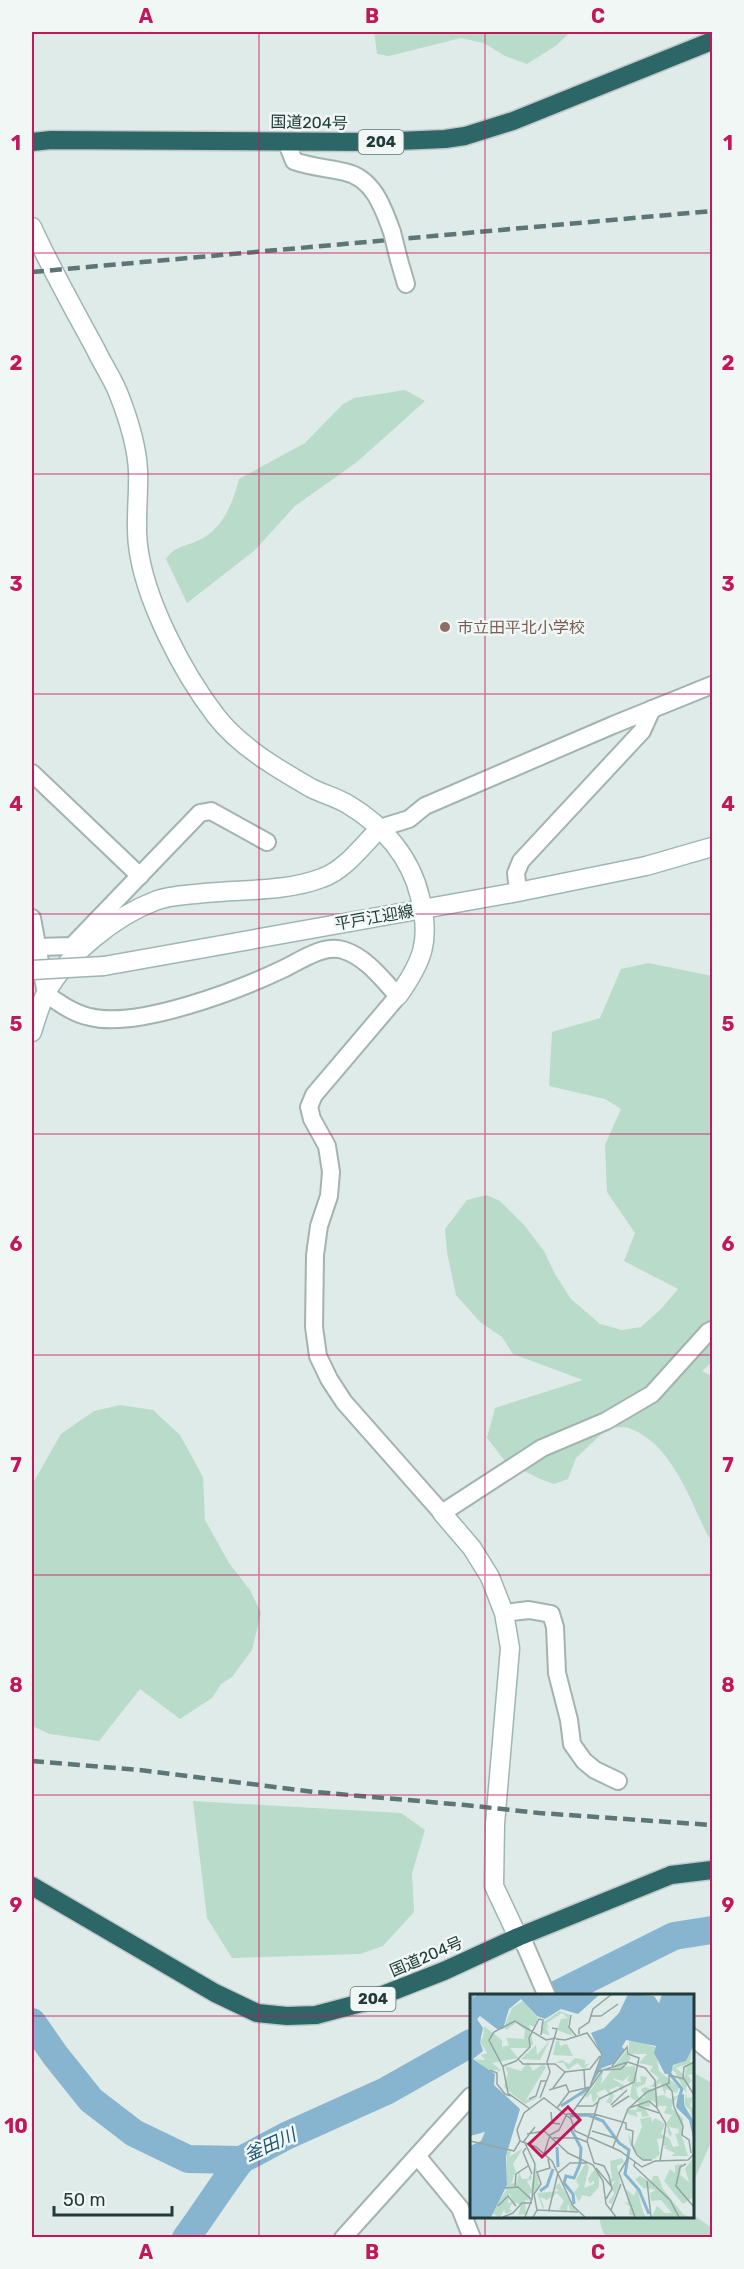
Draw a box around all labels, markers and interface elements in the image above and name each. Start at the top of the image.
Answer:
text: A [139,4,154,28]
text: B [365,4,379,28]
text: C [591,4,605,28]
street label: 国道204号 [270,112,348,133]
road number: 204 [358,130,404,154]
text: 1 [11,131,21,155]
text: 1 [723,131,733,155]
text: 2 [10,351,23,375]
text: 2 [722,351,735,375]
text: 3 [9,572,23,596]
text: 3 [721,572,735,596]
place label: 市立田平北小学校 [457,618,585,637]
marker: 市立田平北小学校 [438,620,452,634]
text: 4 [9,792,23,816]
text: 4 [721,792,735,816]
street label: 平戸江迎線 [333,901,415,934]
text: 5 [10,1012,23,1036]
text: 5 [722,1012,735,1036]
text: 6 [9,1232,23,1256]
text: 6 [721,1232,735,1256]
text: 7 [10,1453,22,1477]
text: 7 [722,1453,734,1477]
text: 8 [9,1673,23,1697]
text: 8 [721,1673,735,1697]
text: 9 [10,1893,23,1917]
text: 9 [722,1893,735,1917]
street label: 国道204号 [387,1933,466,1980]
road number: 204 [350,1987,395,2011]
inset map [470,1994,693,2218]
text: 10 [4,2114,28,2138]
text: 10 [716,2114,740,2138]
water label: 釜田川 [241,2123,301,2166]
scale bar [54,2179,172,2217]
text: 50 m [63,2189,106,2211]
text: A [139,2240,154,2264]
text: B [365,2240,379,2264]
text: C [591,2240,605,2264]

